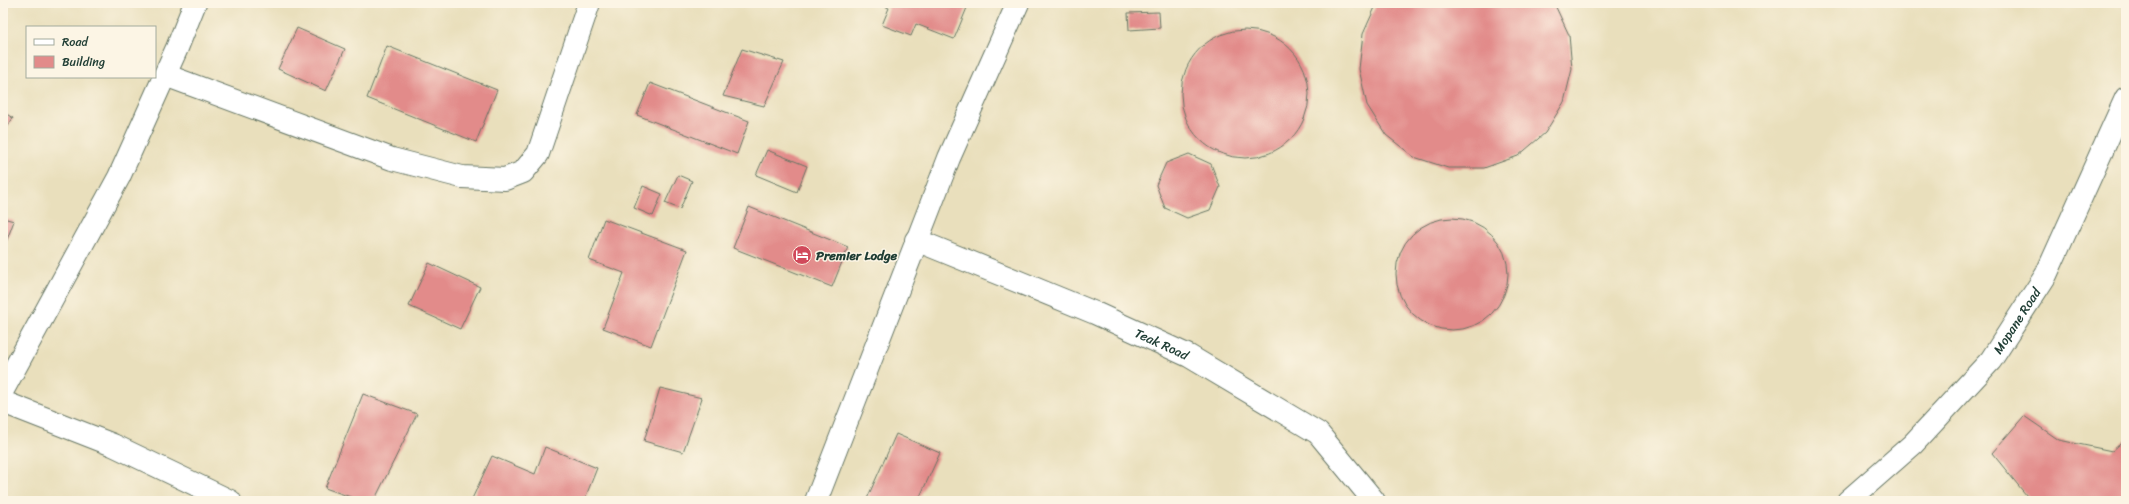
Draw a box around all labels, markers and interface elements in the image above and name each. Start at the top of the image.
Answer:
legend [26,26,156,78]
text: Road [62,31,89,53]
text: Building [62,51,105,73]
hotel icon: Premier Lodge [791,244,813,266]
place label: Premier Lodge [816,244,897,267]
street label: Mopane Road [1986,282,2047,358]
street label: Teak Road [1131,321,1194,367]

